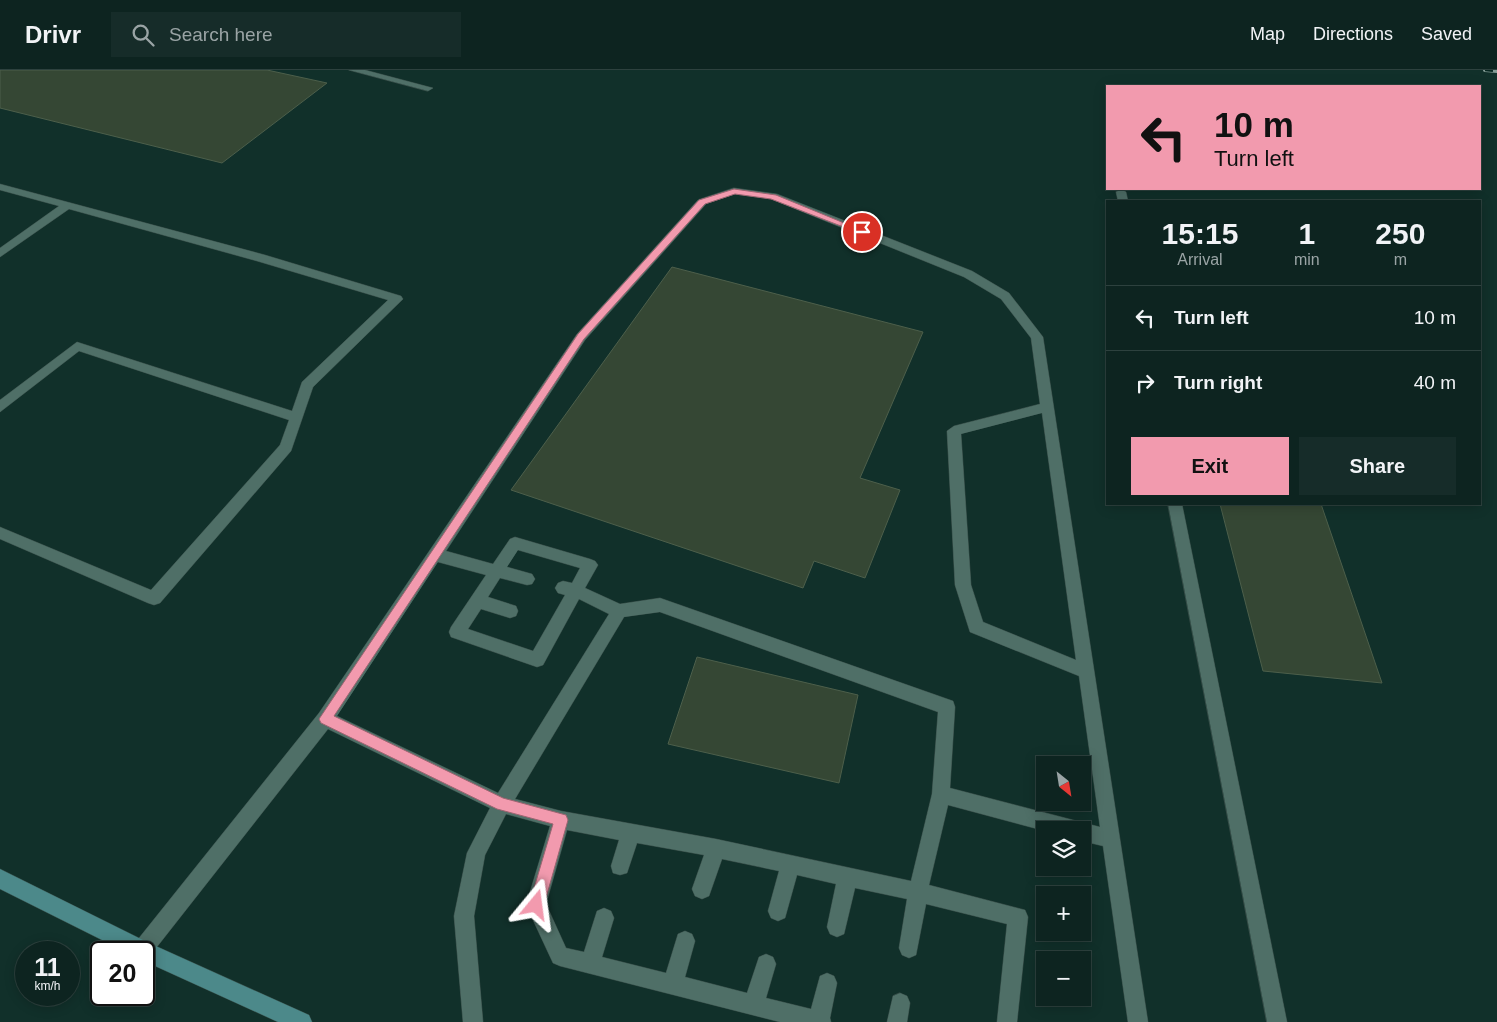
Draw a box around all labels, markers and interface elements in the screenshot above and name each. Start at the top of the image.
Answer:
search box [111,12,461,57]
text: Drivr [25,21,81,48]
icon: search [129,21,157,49]
text: Search here [169,24,273,45]
text: Map [1250,24,1285,44]
text: Directions [1313,24,1393,44]
text: Saved [1421,24,1472,44]
icon: left [1131,105,1196,170]
text: 10 m [1214,105,1294,144]
text: Turn left [1214,146,1294,171]
pin [841,211,883,253]
text: 15:15 [1162,217,1238,250]
text: 1 [1298,217,1315,250]
text: 250 [1375,217,1425,250]
icon: arrive [848,218,876,246]
text: Arrival [1177,251,1223,268]
text: min [1294,251,1320,268]
text: m [1394,251,1407,268]
icon: left [1131,304,1159,332]
text: Turn left [1174,307,1249,328]
text: 10 m [1414,307,1456,328]
icon: right [1131,369,1159,397]
text: Turn right [1174,372,1262,393]
text: 40 m [1414,372,1456,393]
button: Exit [1131,437,1289,495]
button: Share [1299,437,1456,495]
north arrow [1036,756,1091,811]
map controls [1036,756,1091,1006]
button: layers [1036,821,1091,876]
position arrow [509,878,561,930]
button: + [1036,886,1091,941]
speed limit sign: 20 [90,941,155,1006]
button: − [1036,951,1091,1006]
text: 11 [34,953,61,981]
text: km/h [34,979,61,993]

